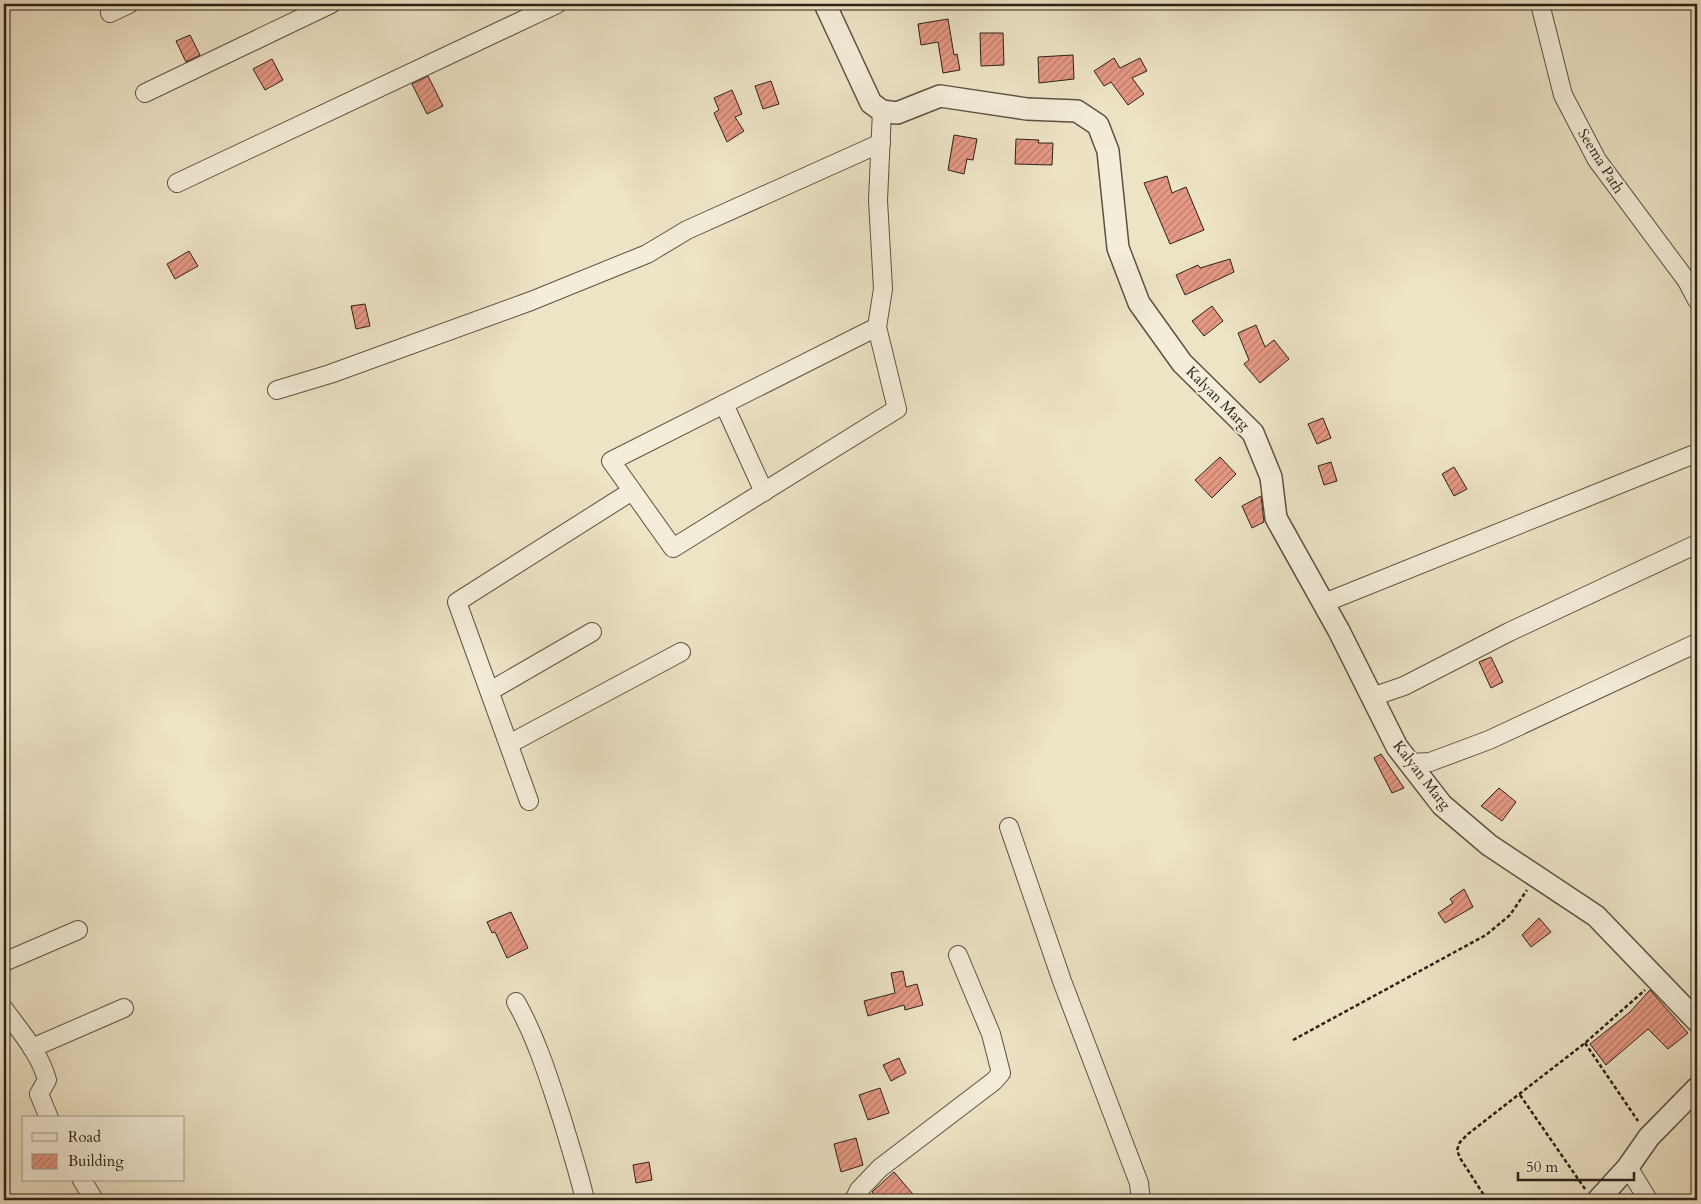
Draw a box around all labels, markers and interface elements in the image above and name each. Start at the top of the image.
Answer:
street label: Seema Path [1573,125,1629,198]
street label: Kalyan Marg [1182,362,1255,435]
street label: Kalyan Marg [1389,736,1456,814]
legend [22,1116,185,1182]
text: Road [68,1127,101,1147]
scale bar [1518,1149,1635,1181]
text: Building [68,1151,124,1171]
text: 50 m [1526,1157,1558,1177]

